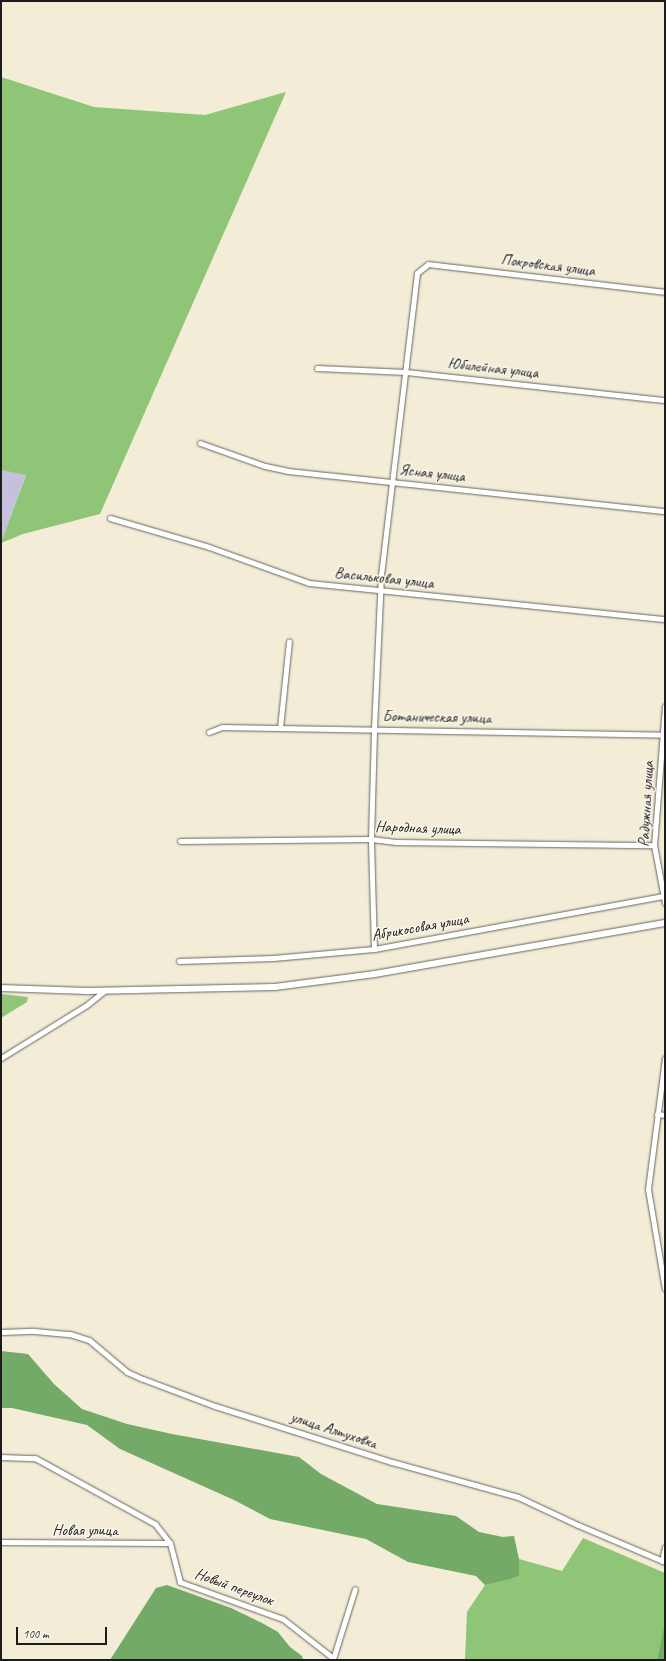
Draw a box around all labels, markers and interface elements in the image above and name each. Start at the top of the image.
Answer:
street label: Покровская улица [499,250,597,280]
street label: Юбилейная улица [446,354,540,382]
street label: Ясная улица [397,460,467,486]
street label: Васильковая улица [333,563,435,593]
street label: Ботаническая улица [382,706,492,728]
street label: Радужная улица [634,760,658,848]
street label: Народная улица [374,817,462,839]
street label: Абрикосовая улица [370,909,470,945]
street label: улица Алтуховка [287,1407,381,1453]
street label: Новая улица [52,1520,118,1540]
street label: Новый переулок [192,1564,276,1610]
scale bar [18,1619,109,1645]
text: 100 m [23,1626,49,1642]

